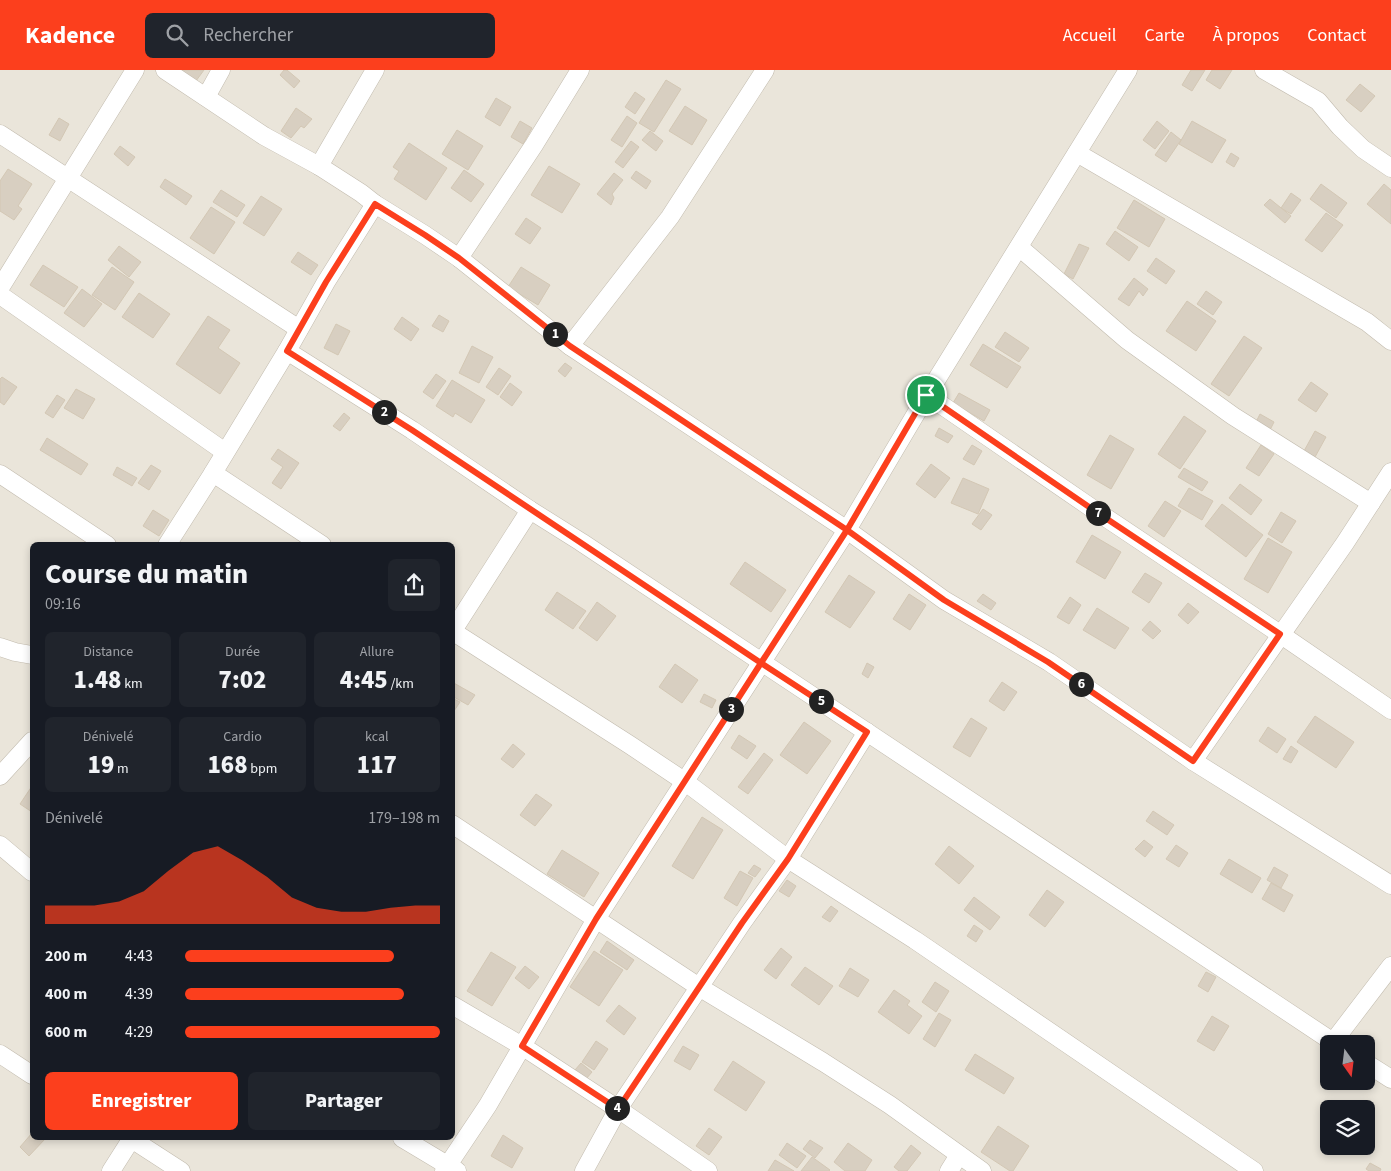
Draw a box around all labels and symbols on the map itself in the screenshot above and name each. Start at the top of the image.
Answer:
pin: 1 [542,322,568,346]
pin [905,374,947,416]
pin: 2 [372,400,396,424]
pin: 7 [1086,500,1110,526]
pin: 6 [1068,672,1094,696]
pin: 5 [808,688,834,714]
pin: 3 [718,696,744,722]
north arrow [1320,1035,1375,1090]
pin: 4 [604,1096,630,1120]

